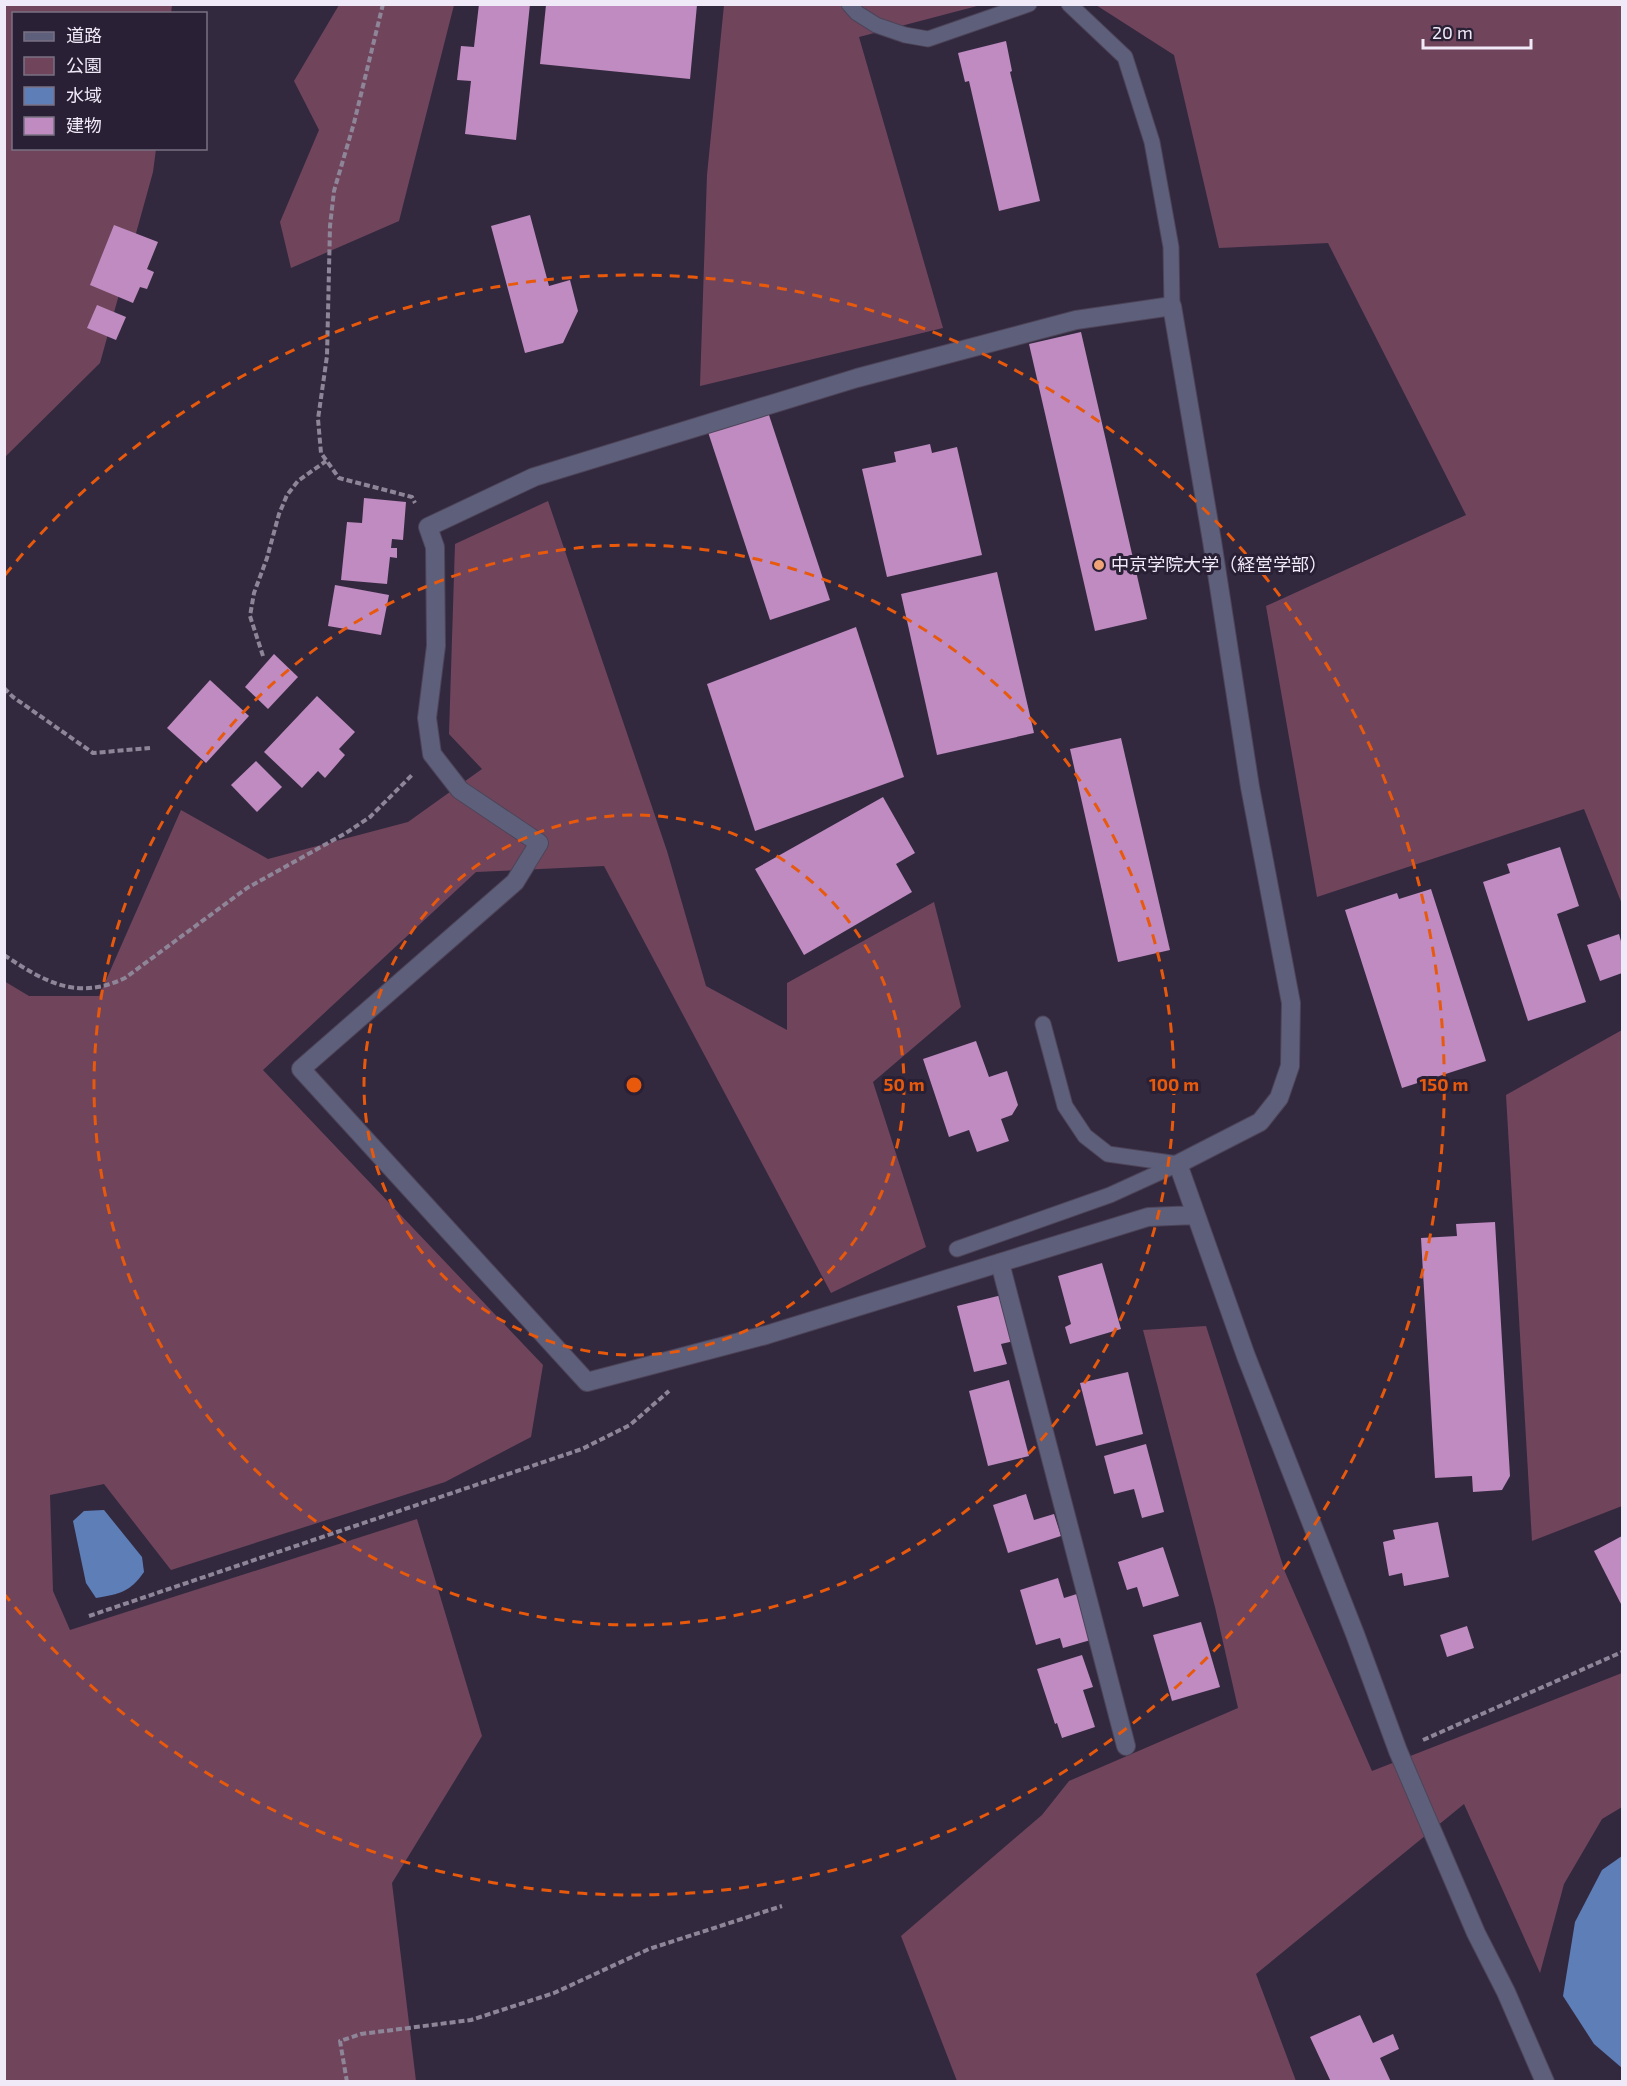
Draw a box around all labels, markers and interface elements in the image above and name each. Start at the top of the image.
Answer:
legend [12,12,207,150]
scale bar [1423,12,1531,50]
text: 20 m [1432,21,1473,43]
text: 道路 [66,24,102,46]
text: 公園 [66,54,102,76]
text: 水域 [66,84,102,106]
text: 建物 [66,114,102,136]
place label: 中京学院大学（経営学部） [1111,553,1327,575]
marker: 中京学院大学（経営学部） [1092,558,1106,572]
text: 50 m [883,1073,925,1095]
text: 100 m [1149,1073,1199,1095]
text: 150 m [1420,1073,1468,1095]
centre of rings [624,1075,644,1095]

